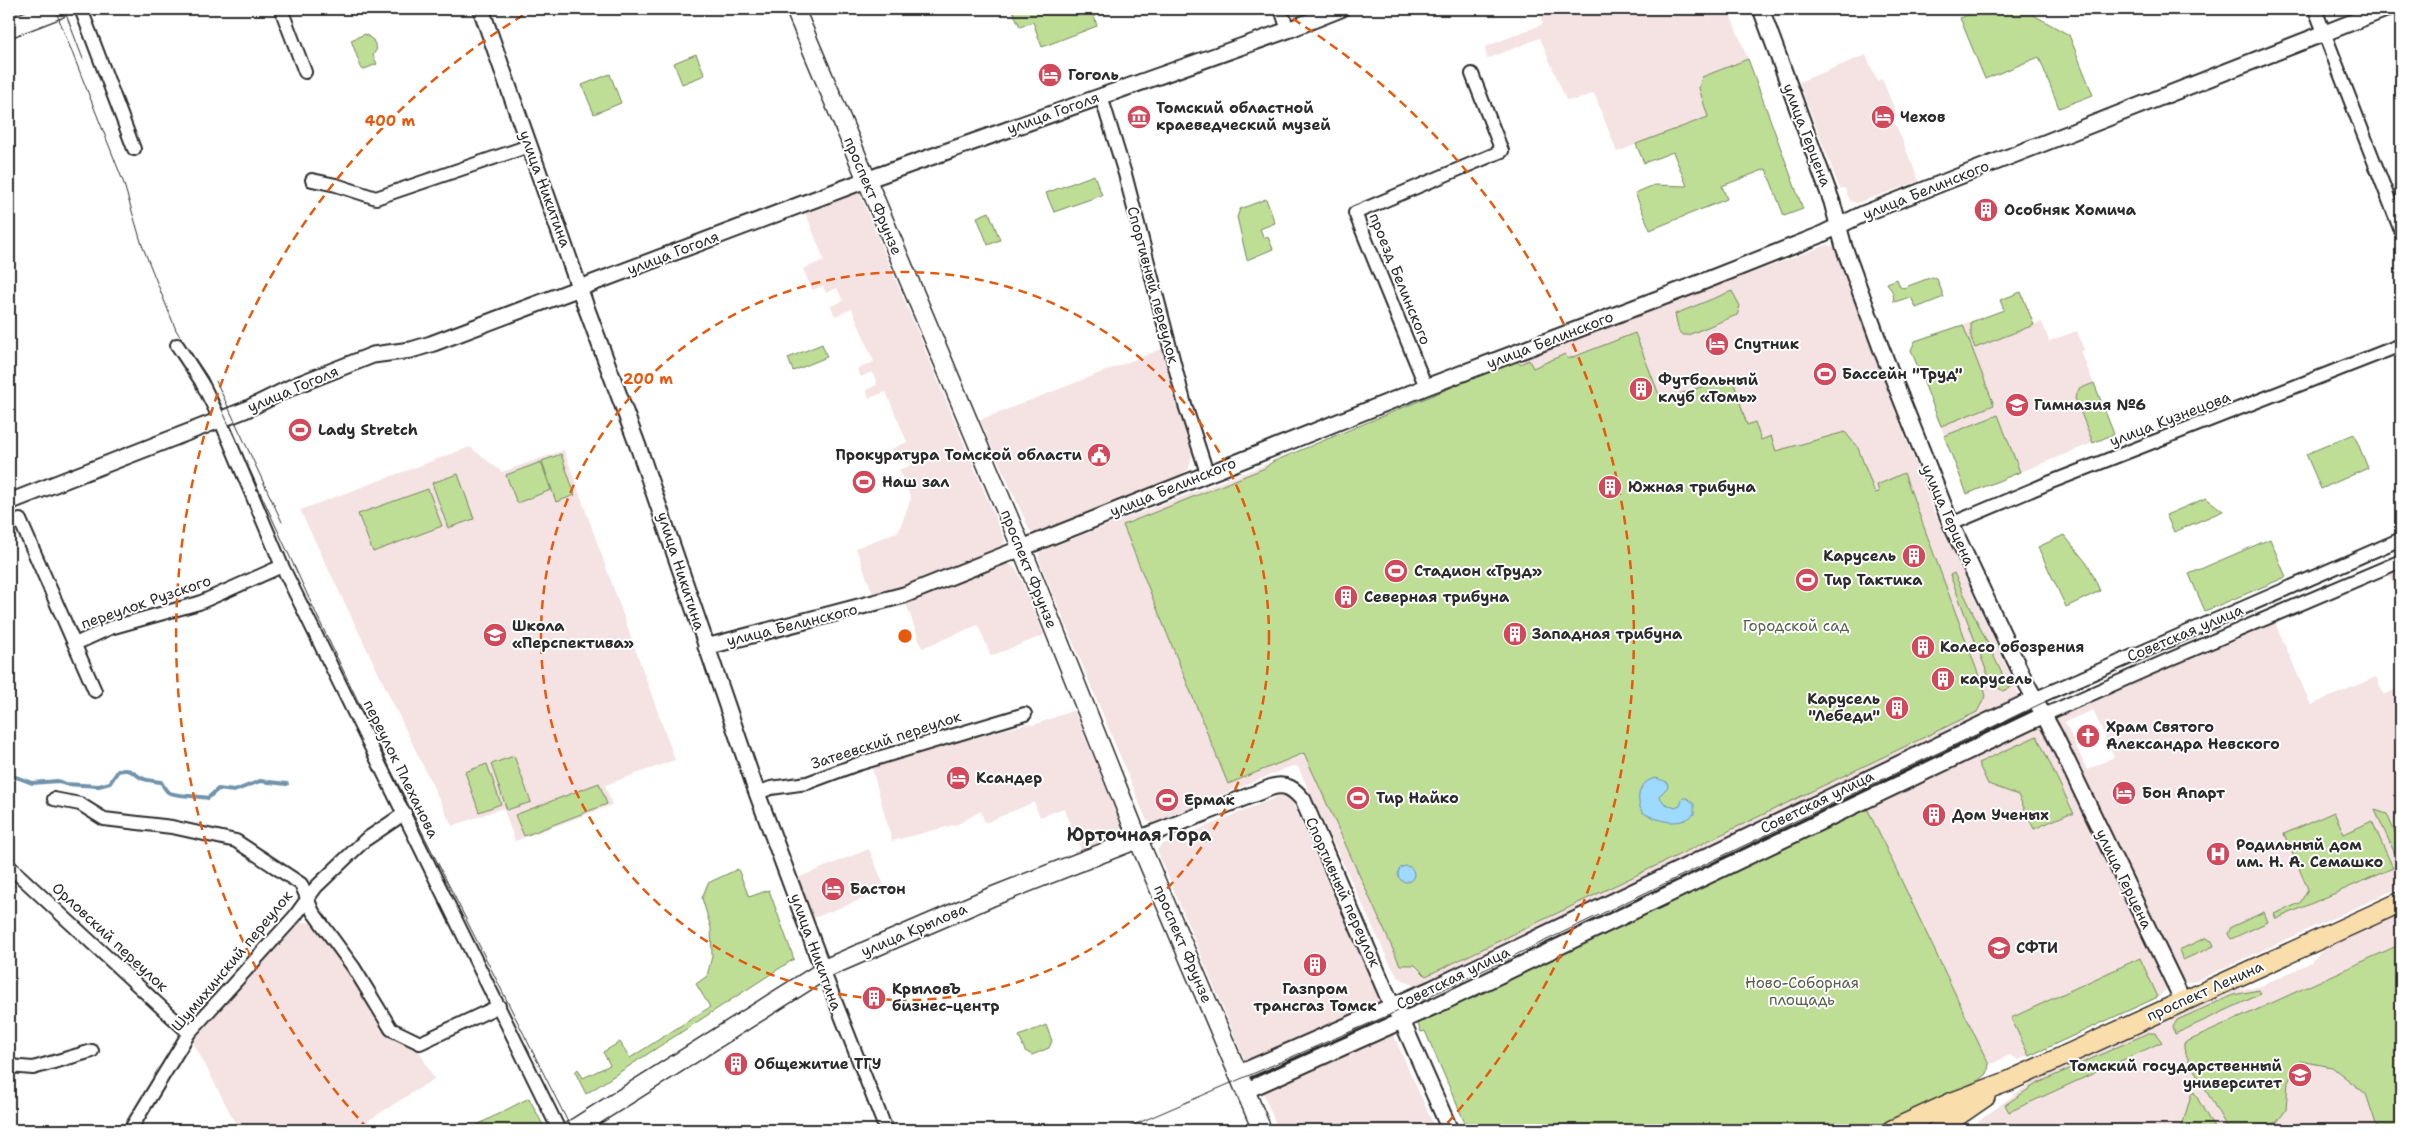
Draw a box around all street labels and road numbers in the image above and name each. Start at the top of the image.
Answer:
street label: улица Герцена [1778,81,1836,190]
street label: улица Гоголя [1004,87,1102,139]
street label: улица Никитина [515,128,576,251]
street label: проспект Фрунзе [839,134,907,258]
street label: улица Белинского [1860,156,1992,224]
street label: Спортивный переулок [1122,204,1184,366]
street label: проезд Белинского [1364,210,1436,348]
street label: улица Гоголя [624,226,722,280]
street label: улица Белинского [1484,307,1616,373]
street label: улица Гоголя [245,361,341,417]
street label: улица Кузнецова [2107,386,2234,451]
street label: улица Белинского [1107,453,1239,521]
street label: улица Герцена [1917,461,1980,569]
street label: проспект Фрунзе [996,507,1062,631]
street label: улица Никитина [652,509,710,633]
street label: переулок Рузского [78,570,214,634]
street label: улица Белинского [724,599,860,651]
street label: Советская улица [2124,599,2247,666]
street label: переулок Плеханова [359,697,444,842]
street label: Затеевский переулок [808,706,964,774]
street label: Советская улица [1757,766,1878,838]
street label: Спортивный переулок [1301,814,1385,970]
street label: улица Герцена [2091,826,2157,933]
street label: Орловский переулок [48,878,172,996]
street label: проспект Фрунзе [1149,882,1217,1006]
street label: Шумихинский переулок [167,886,297,1036]
street label: улица Никитина [786,891,847,1014]
street label: улица Крылова [858,898,971,961]
street label: Советская улица [1393,942,1514,1014]
street label: проспект Ленина [2143,956,2267,1026]

